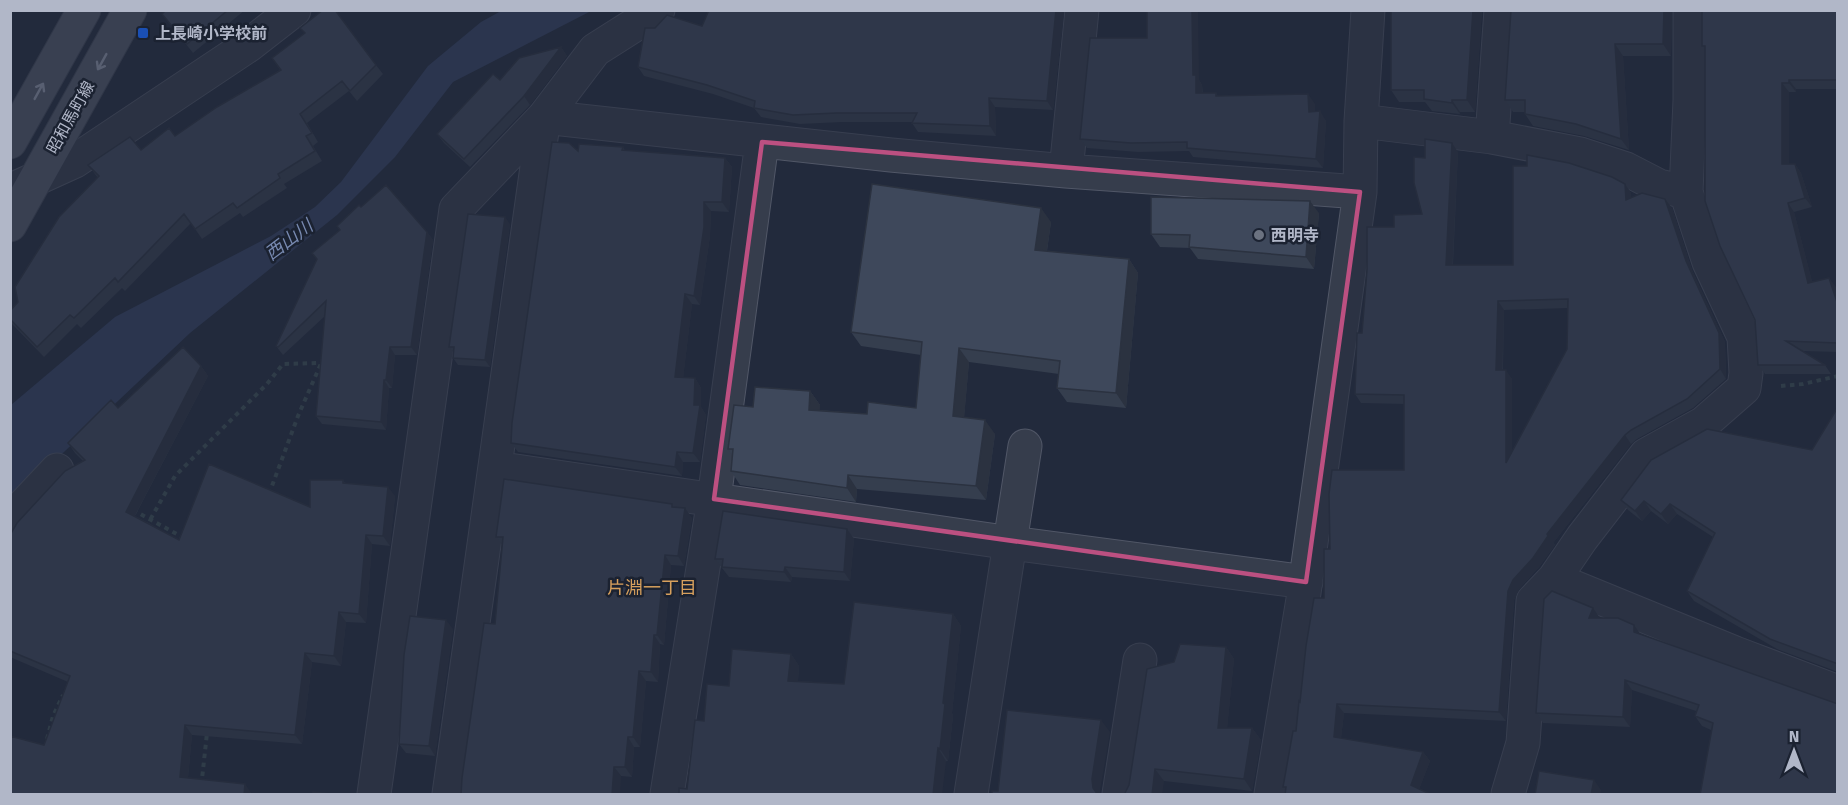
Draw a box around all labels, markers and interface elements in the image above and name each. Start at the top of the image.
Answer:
place label: 上長崎小学校前 [155,24,267,43]
marker: 上長崎小学校前 [136,26,150,40]
one-way arrow [95,53,107,70]
street label: 昭和馬町線 [43,78,98,157]
one-way arrow [33,83,45,100]
water label: 西山川 [261,214,319,265]
place label: 西明寺 [1271,226,1319,245]
marker: 西明寺 [1252,228,1266,242]
district label: 片淵一丁目 [607,577,697,599]
north arrow [1764,721,1824,781]
text: N [1789,727,1799,746]

